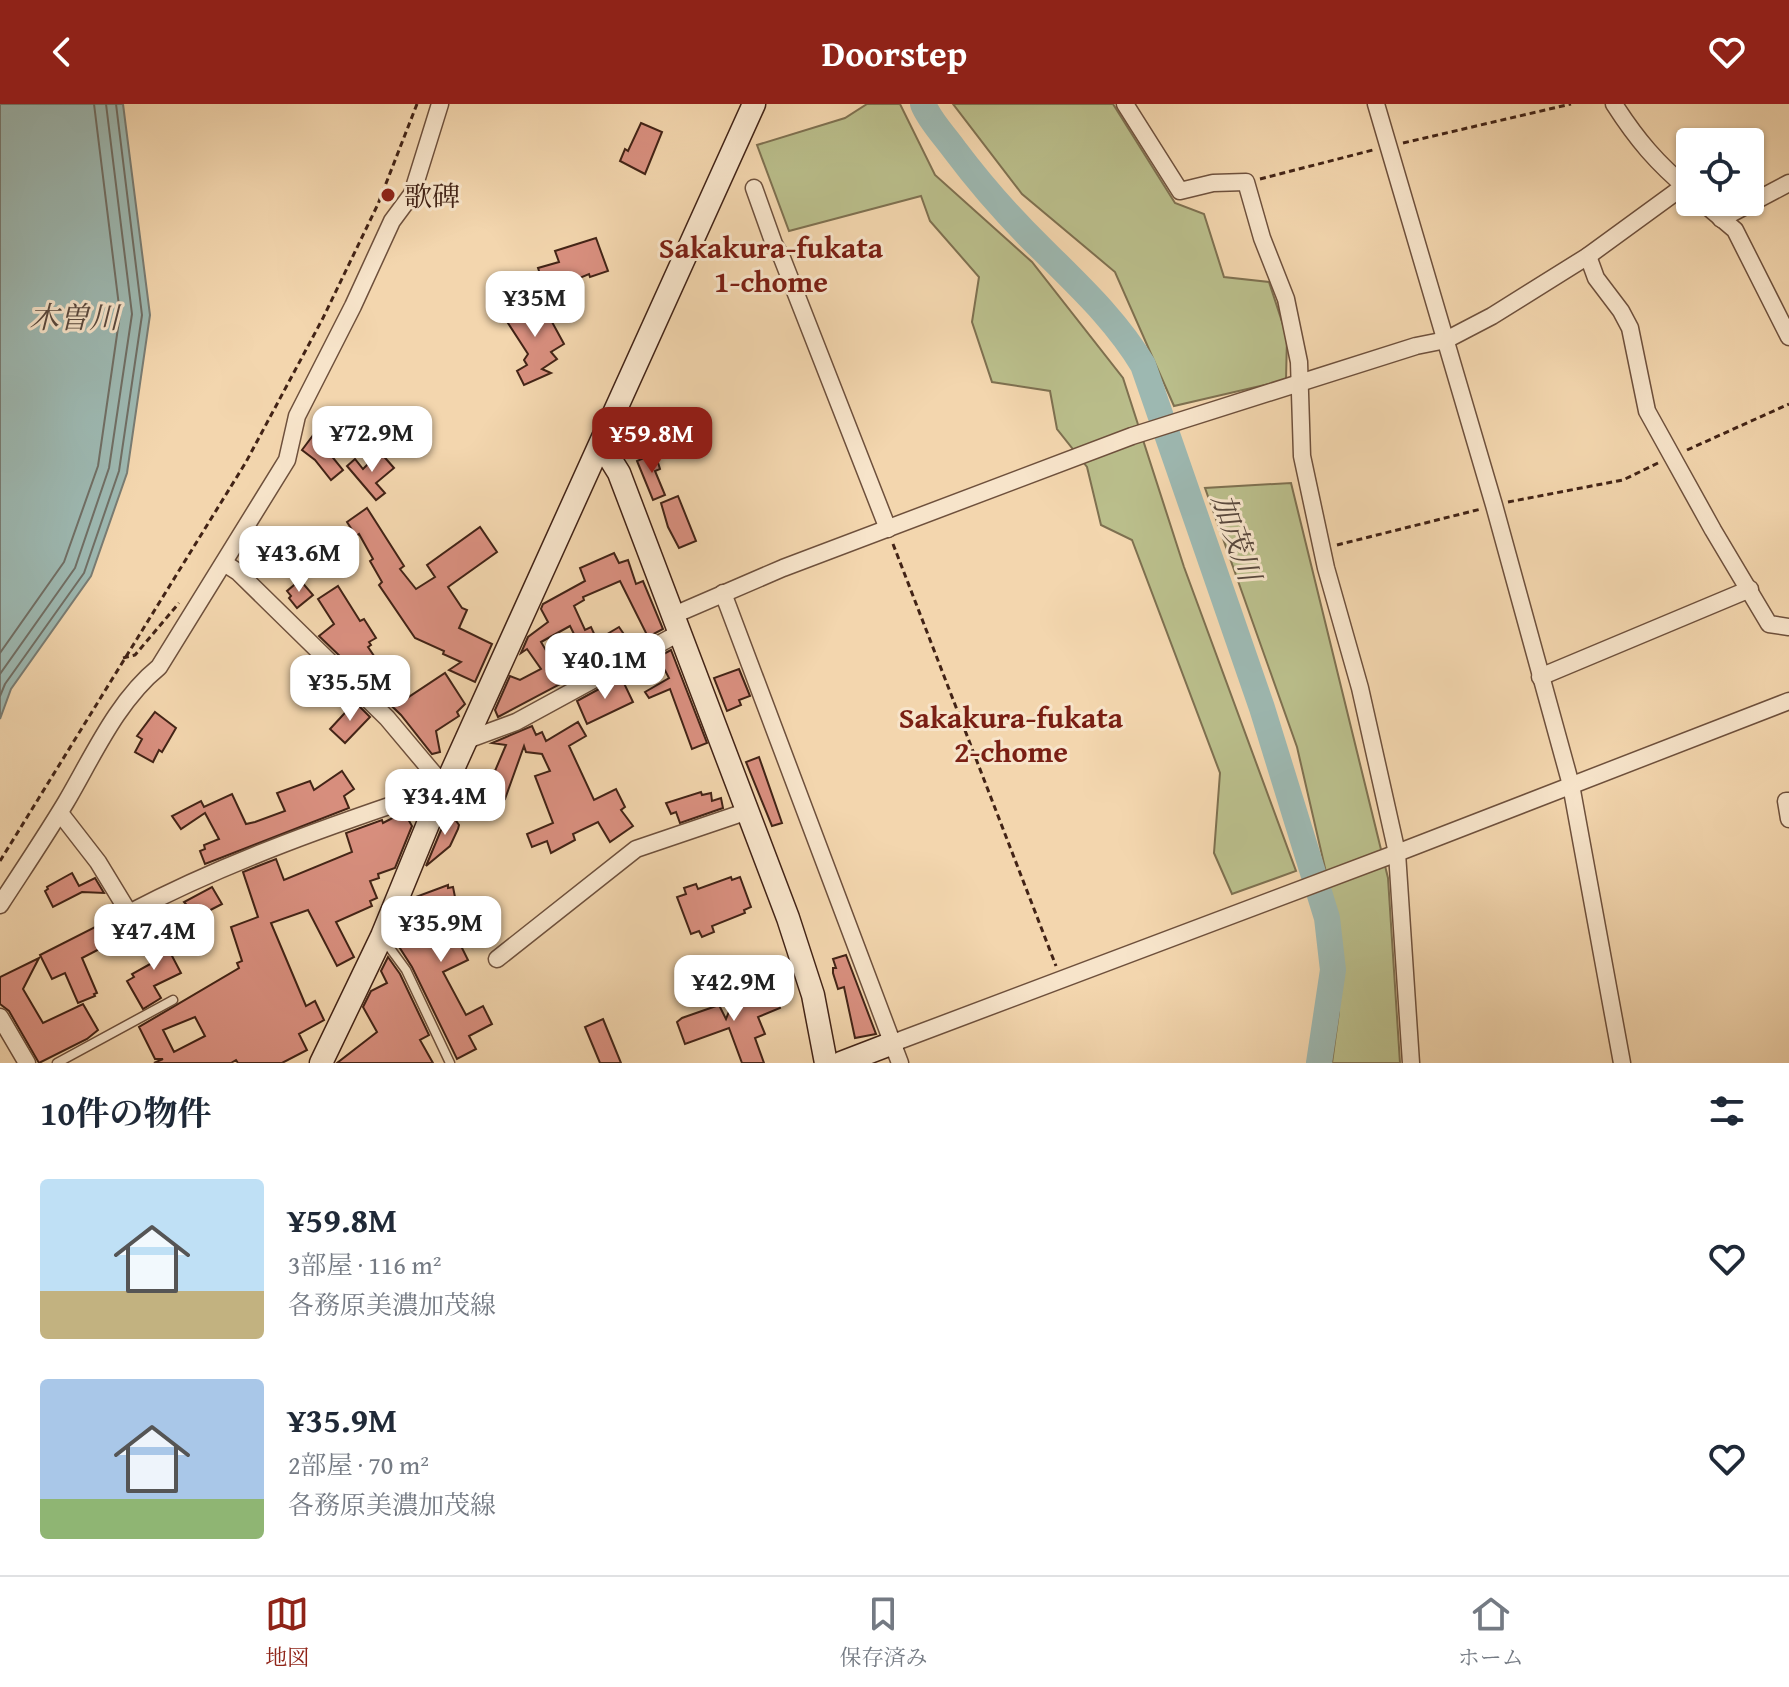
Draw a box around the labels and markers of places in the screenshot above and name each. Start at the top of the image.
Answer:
place label: 歌碑 [404,175,460,216]
marker: 歌碑 [379,186,397,204]
pin: ¥35M [488,271,582,339]
pin: ¥72.9M [307,406,437,474]
pin: ¥59.8M [587,407,717,475]
pin: ¥43.6M [234,526,364,594]
pin: ¥40.1M [540,633,670,701]
pin: ¥35.5M [285,655,415,723]
pin: ¥34.4M [380,769,510,837]
pin: ¥35.9M [376,896,506,964]
pin: ¥47.4M [89,904,219,972]
pin: ¥42.9M [669,955,799,1023]

